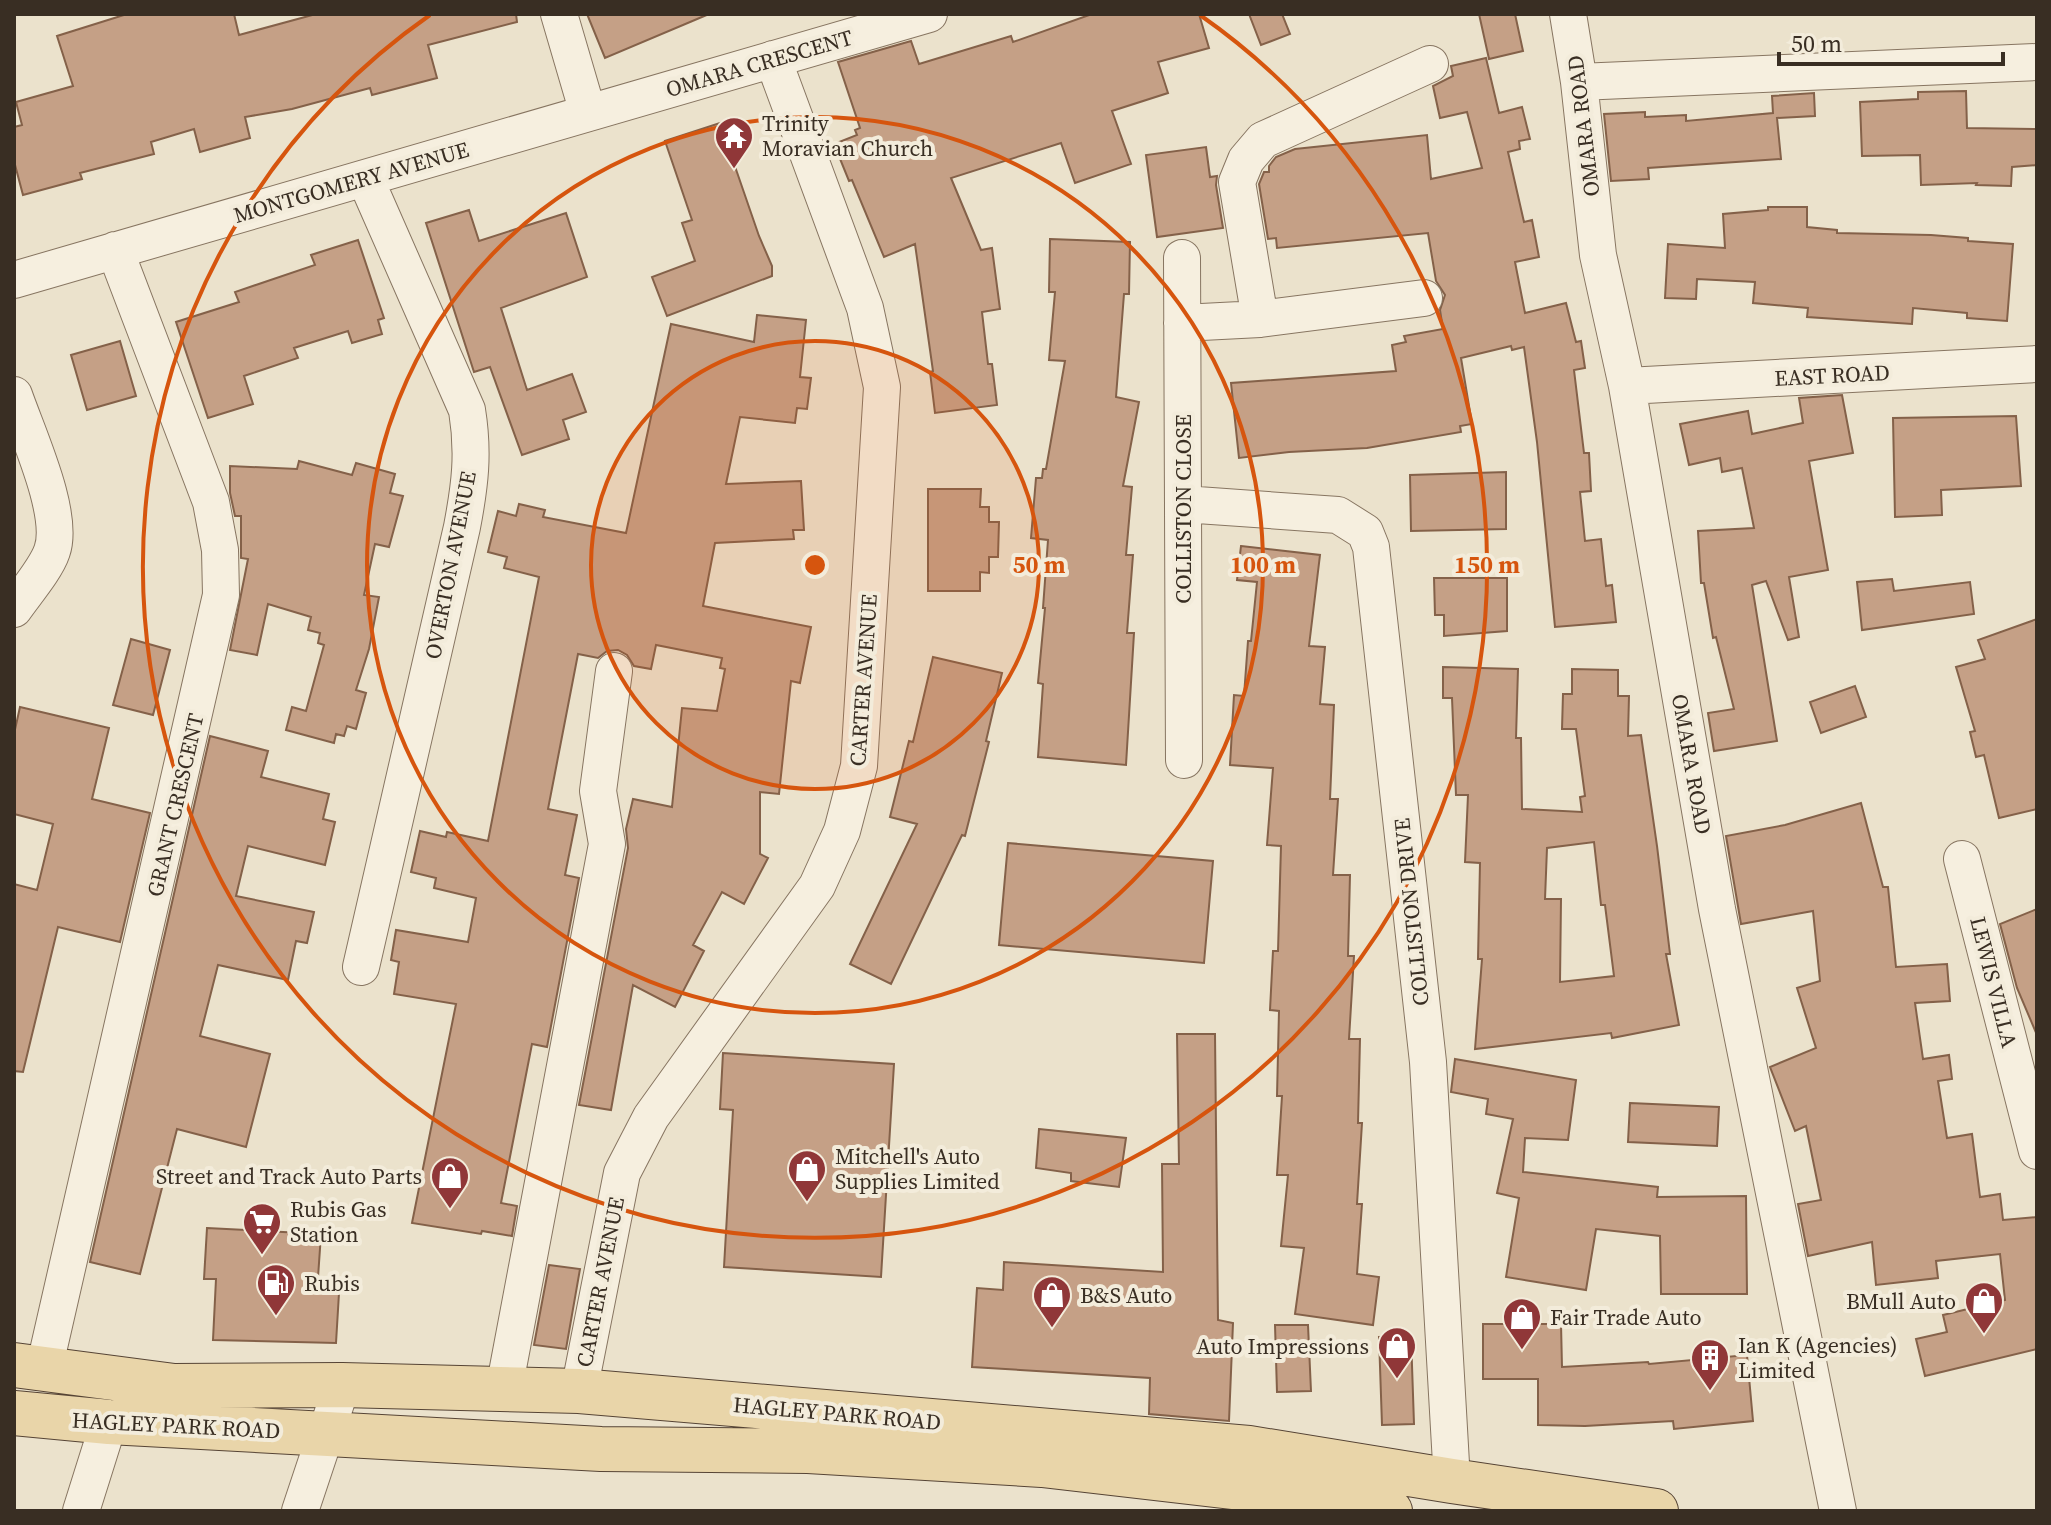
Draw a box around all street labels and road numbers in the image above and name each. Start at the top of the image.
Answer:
street label: OMARA CRESCENT [662,22,856,104]
street label: OMARA ROAD [1559,54,1607,198]
street label: MONTGOMERY AVENUE [230,134,472,230]
street label: EAST ROAD [1774,357,1890,393]
street label: COLLISTON CLOSE [1168,414,1198,604]
street label: OVERTON AVENUE [417,469,483,661]
street label: CARTER AVENUE [842,593,884,767]
street label: OMARA ROAD [1665,691,1719,837]
street label: GRANT CRESCENT [139,710,211,900]
street label: COLLISTON DRIVE [1386,817,1436,1007]
street label: LEWIS VILLA [1963,913,2025,1051]
street label: CARTER AVENUE [569,1194,631,1370]
street label: HAGLEY PARK ROAD [732,1389,942,1437]
street label: HAGLEY PARK ROAD [71,1405,281,1445]

